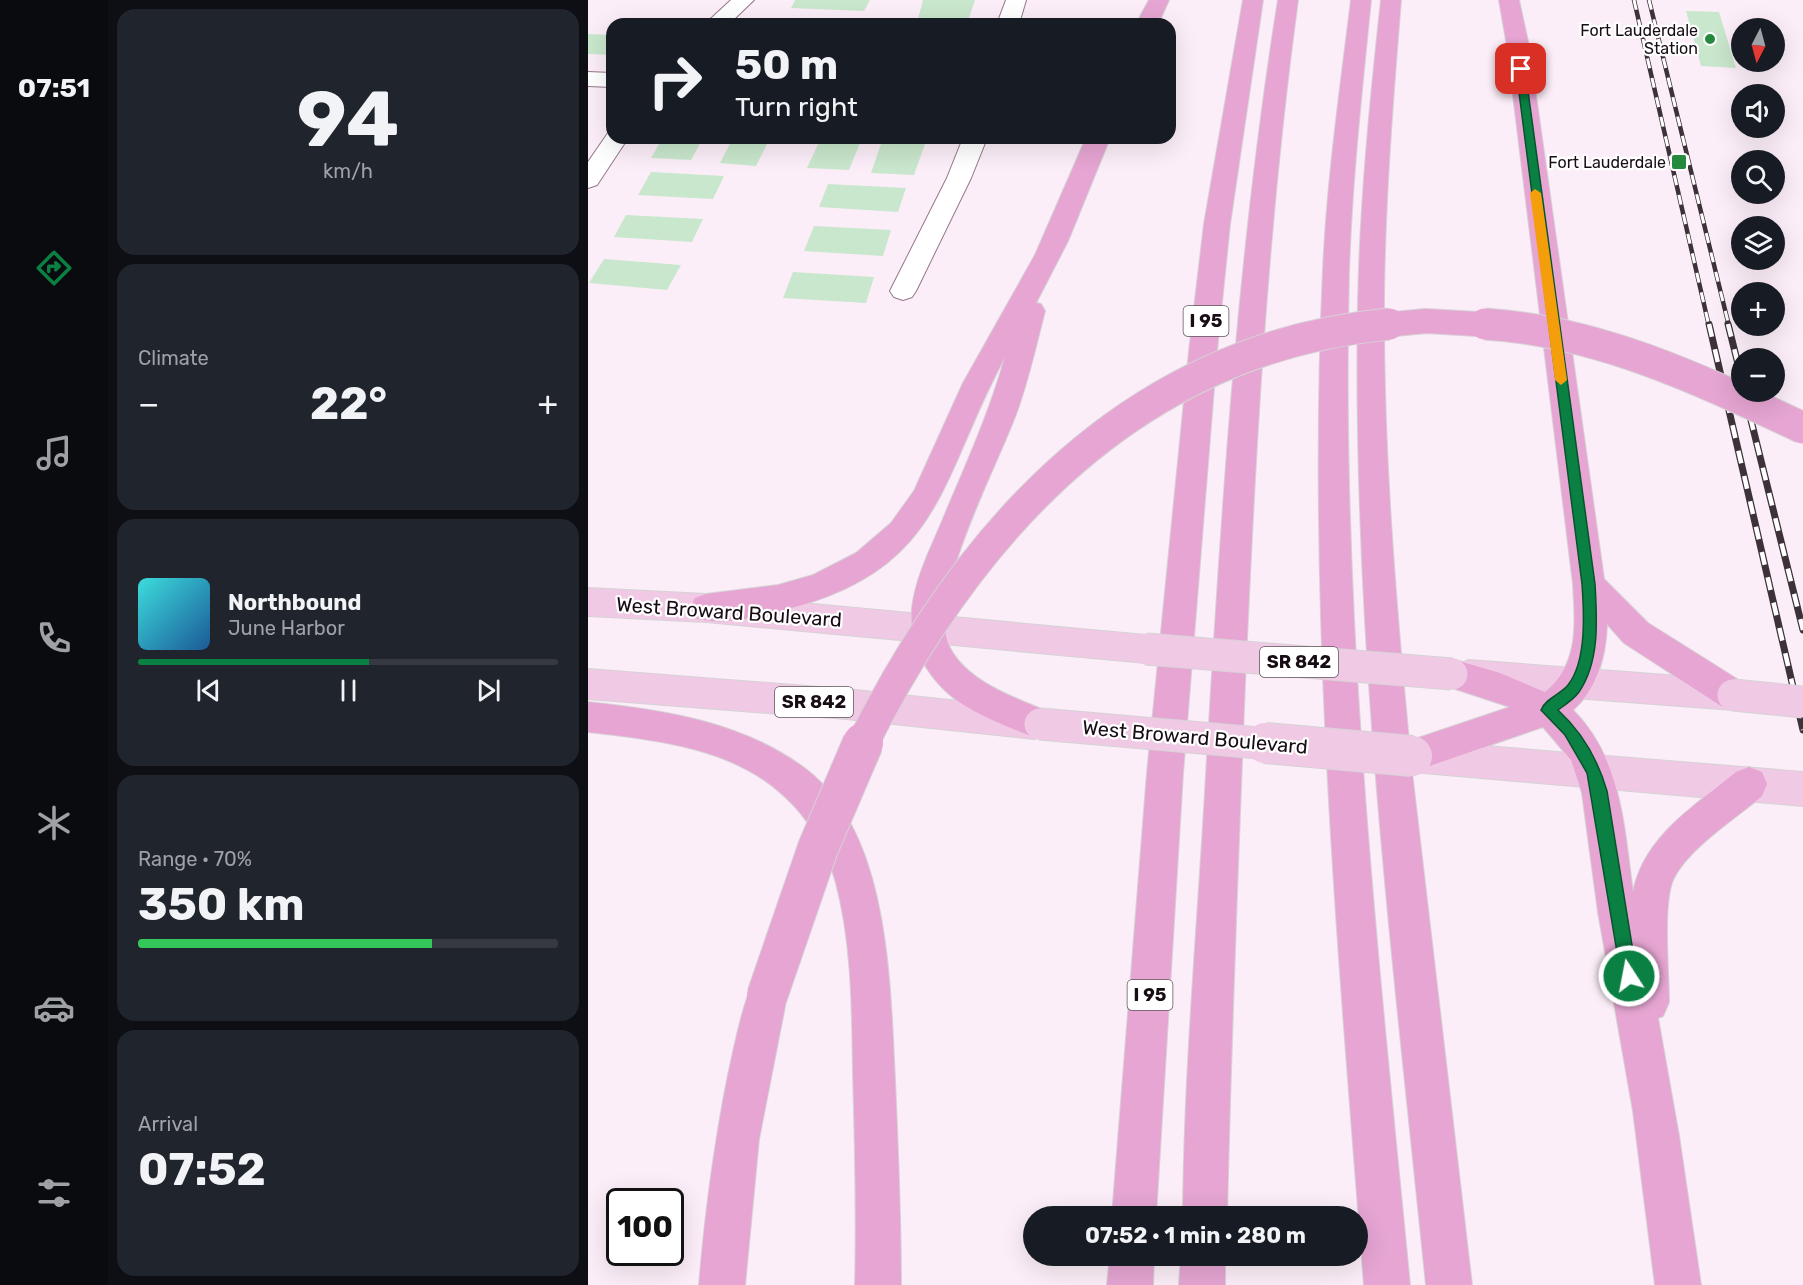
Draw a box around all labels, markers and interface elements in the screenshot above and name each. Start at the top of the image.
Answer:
north arrow [1731,18,1785,72]
map controls [1731,18,1785,402]
place label: Fort Lauderdale Station [1580,21,1698,58]
marker: Fort Lauderdale Station [1703,32,1717,46]
text: 50 m [735,40,838,90]
icon: right [636,42,714,120]
pin [1495,43,1546,94]
icon: arrive [1504,52,1537,85]
text: 07:51 [18,72,90,104]
text: 94 [297,73,399,166]
button: sound [1731,84,1785,138]
text: Turn right [735,91,858,123]
button: search [1731,150,1785,204]
place label: Fort Lauderdale [1548,153,1666,172]
marker: Fort Lauderdale [1670,153,1688,171]
text: km/h [323,159,373,183]
button: layers [1731,216,1785,270]
icon: directions [33,247,75,289]
button: + [1731,282,1785,336]
road number: I 95 [1184,306,1228,336]
text: Climate [138,346,209,370]
button: − [1731,348,1785,402]
text: 22° [310,377,387,430]
text: − [138,384,159,423]
text: + [537,384,558,423]
icon: music [33,432,75,474]
text: Northbound [228,589,361,616]
street label: West Broward Boulevard [615,592,843,632]
text: June Harbor [228,616,345,640]
icon: phone [33,617,75,659]
road number: SR 842 [1260,647,1338,677]
icon: previous [192,674,225,707]
icon: pause [332,674,365,707]
icon: next [472,674,505,707]
road number: SR 842 [775,687,853,717]
street label: West Broward Boulevard [1081,715,1309,759]
icon: climate [33,802,75,844]
text: Range · 70% [138,847,252,871]
text: 350 km [138,878,304,931]
position arrow [1597,944,1661,1008]
road number: I 95 [1128,980,1172,1010]
icon: car [33,987,75,1029]
text: Arrival [138,1112,198,1136]
text: 07:52 [138,1143,266,1196]
icon: filters [33,1172,75,1214]
speed limit sign: 100 [606,1188,684,1266]
text: 07:52 · 1 min · 280 m [1085,1222,1306,1249]

